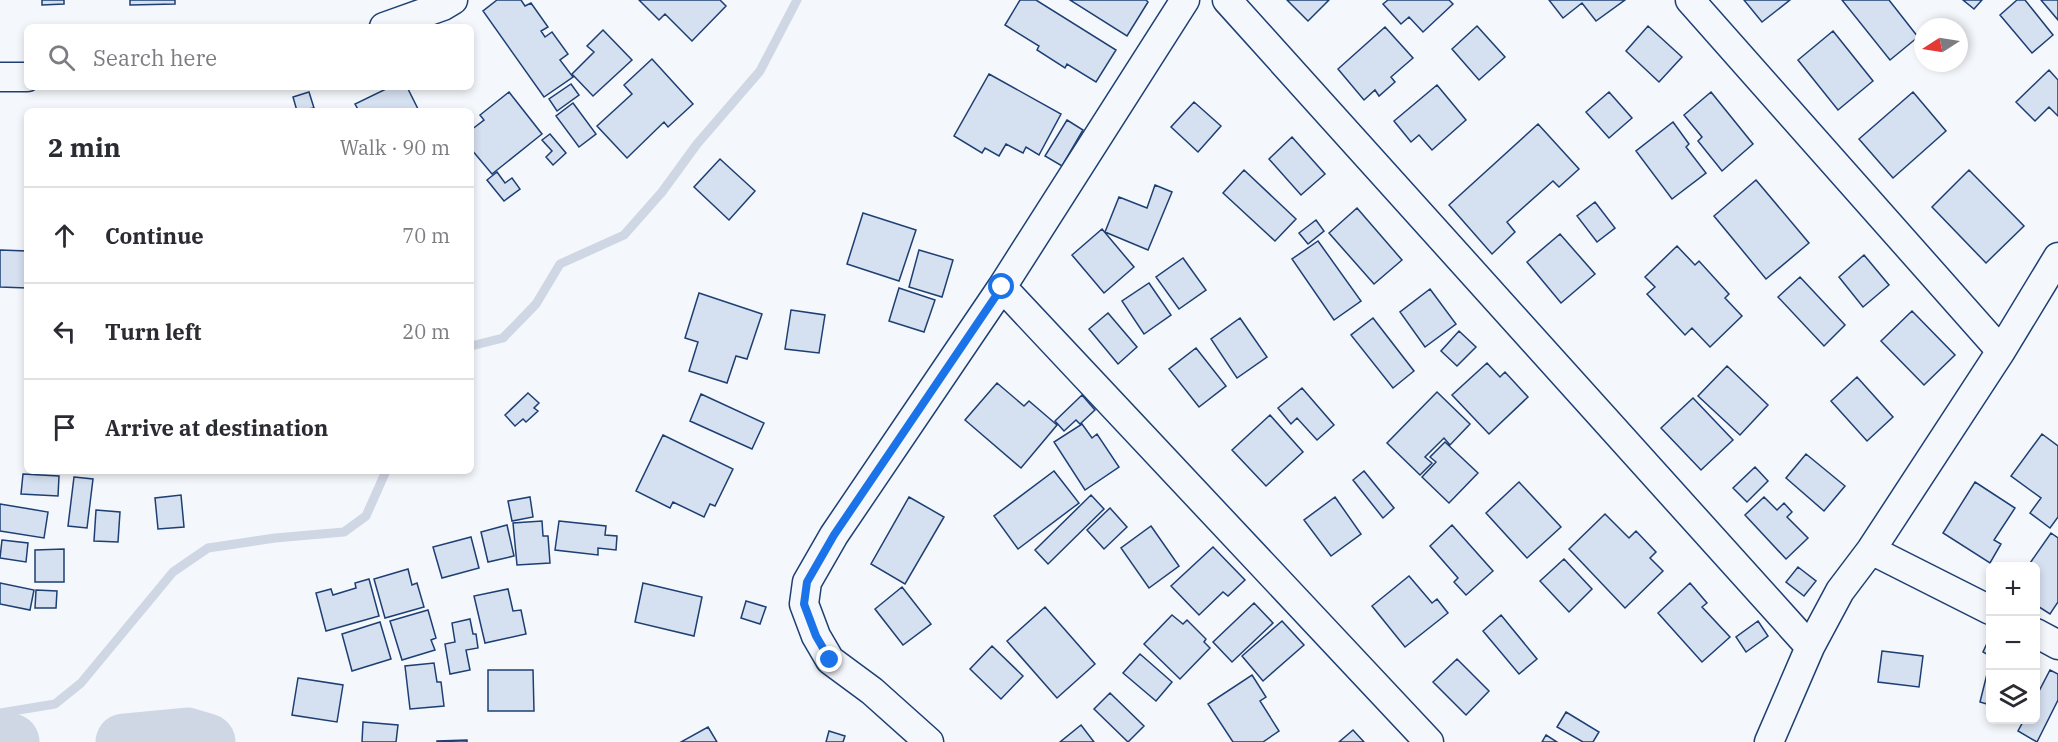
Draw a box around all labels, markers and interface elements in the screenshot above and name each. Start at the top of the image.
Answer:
north arrow [1914,18,1968,72]
search box [24,24,474,90]
icon: search [45,41,78,74]
text: Search here [93,43,217,72]
text: 2 min [48,130,121,164]
text: Walk · 90 m [340,134,450,161]
icon: ahead [48,219,81,252]
text: Continue [105,221,204,250]
text: 70 m [402,222,450,249]
route start [988,273,1014,299]
icon: left [48,315,81,348]
text: Turn left [105,317,201,346]
text: 20 m [402,318,450,345]
icon: arrive [48,411,81,444]
text: Arrive at destination [105,413,328,442]
map controls [1986,562,2040,724]
button: + [1986,562,2040,616]
button: − [1986,616,2040,670]
route end [816,646,842,672]
button: layers [1986,670,2040,724]

